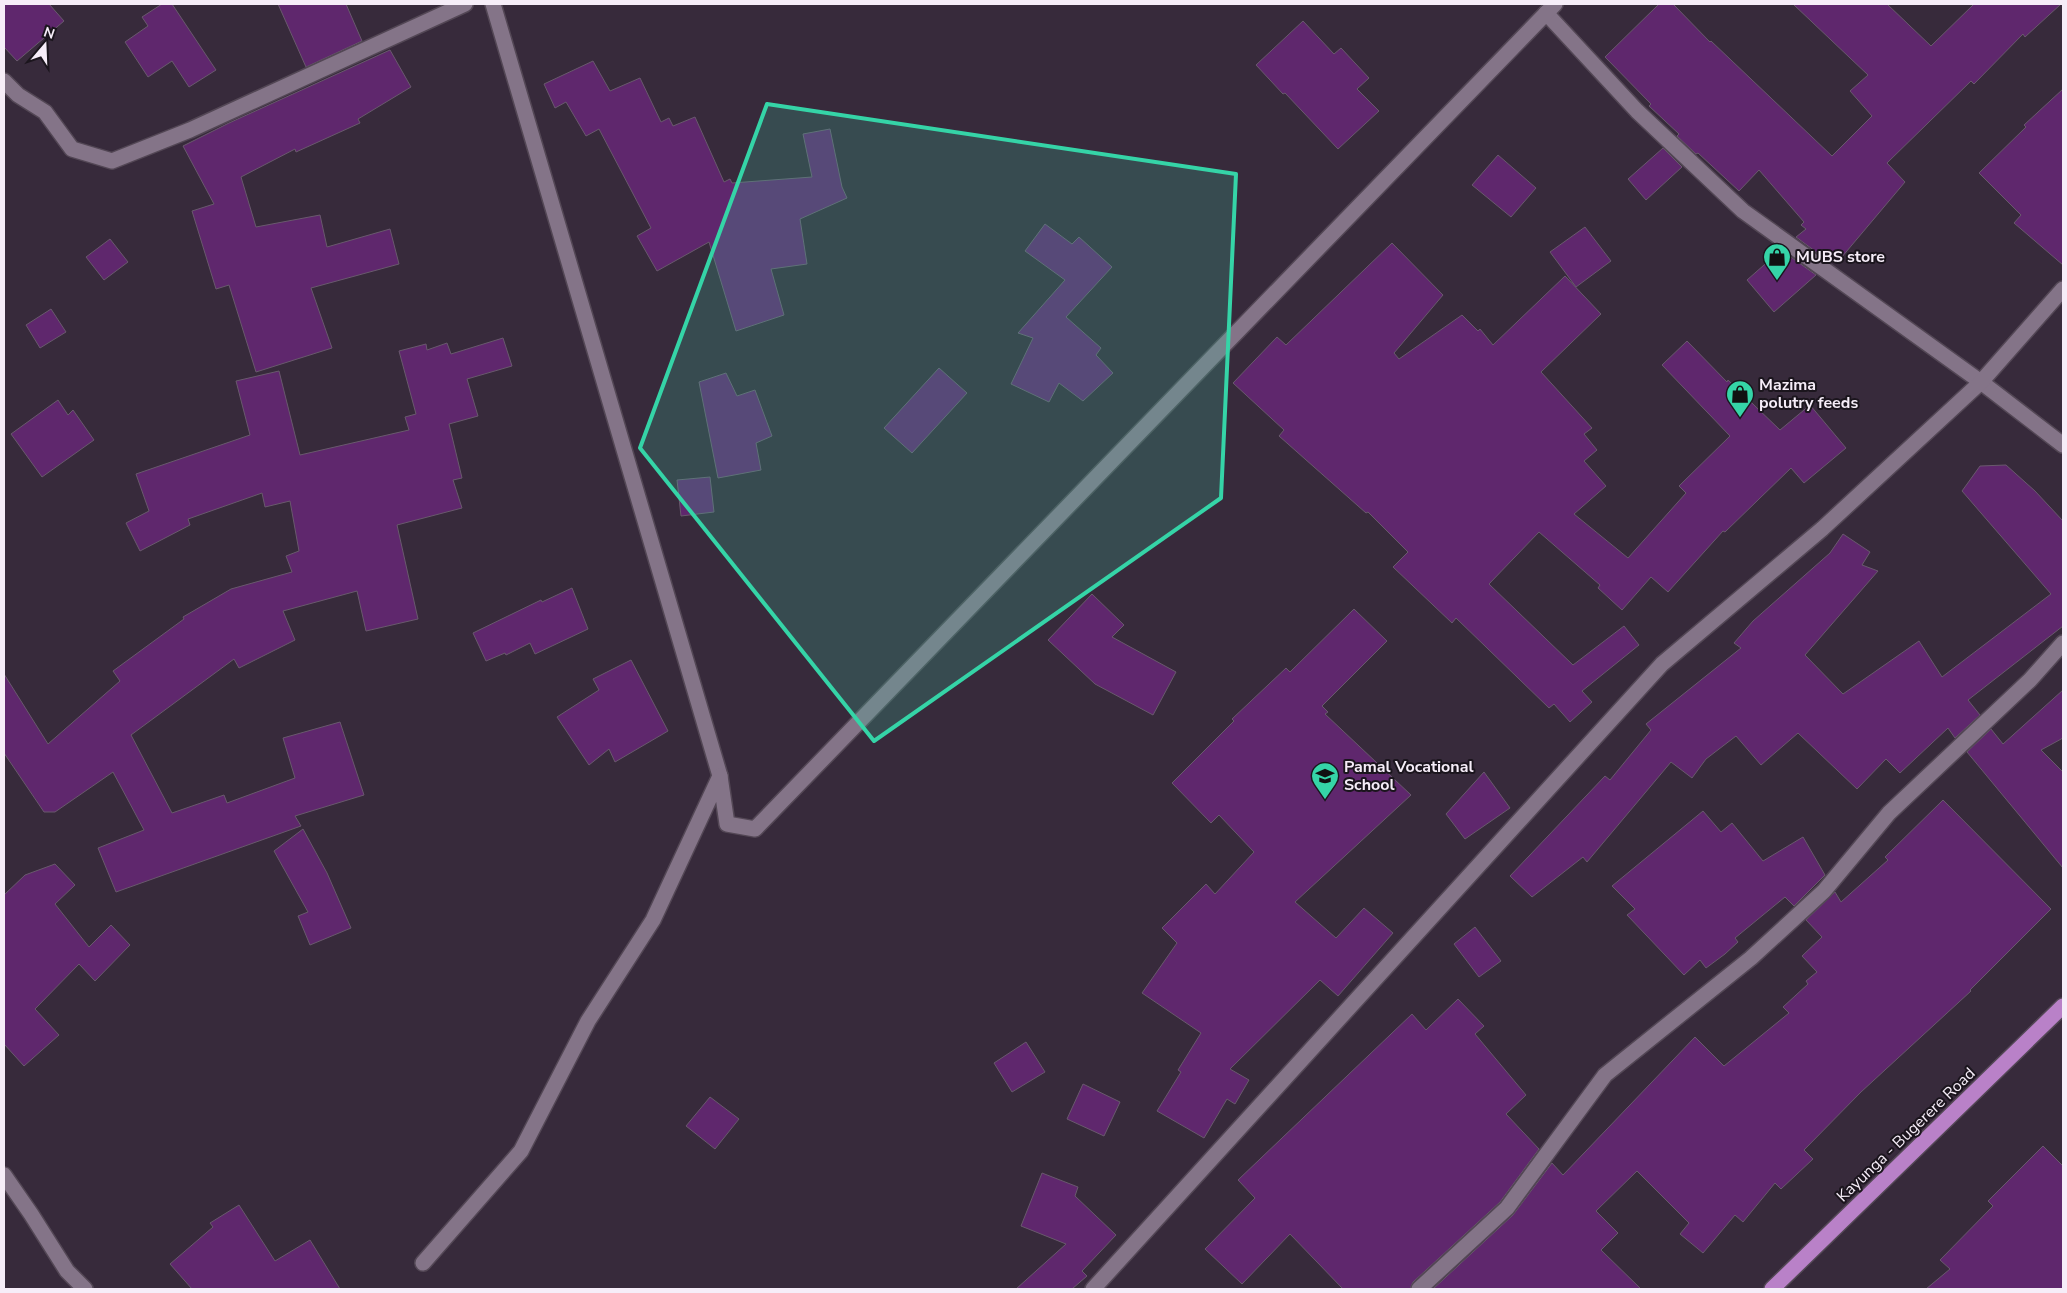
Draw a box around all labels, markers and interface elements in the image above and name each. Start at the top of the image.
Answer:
north arrow [20,20,70,70]
text: N [41,22,57,44]
shop icon: MUBS store [1762,242,1792,281]
place label: MUBS store [1796,246,1885,268]
place label: Mazima polutry feeds [1759,374,1858,414]
shop icon: Mazima polutry feeds [1725,379,1755,418]
place label: Pamal Vocational School [1344,756,1474,796]
school or university icon: Pamal Vocational School [1310,761,1340,800]
street label: Kayunga - Bugerere Road [1832,1063,1980,1207]

